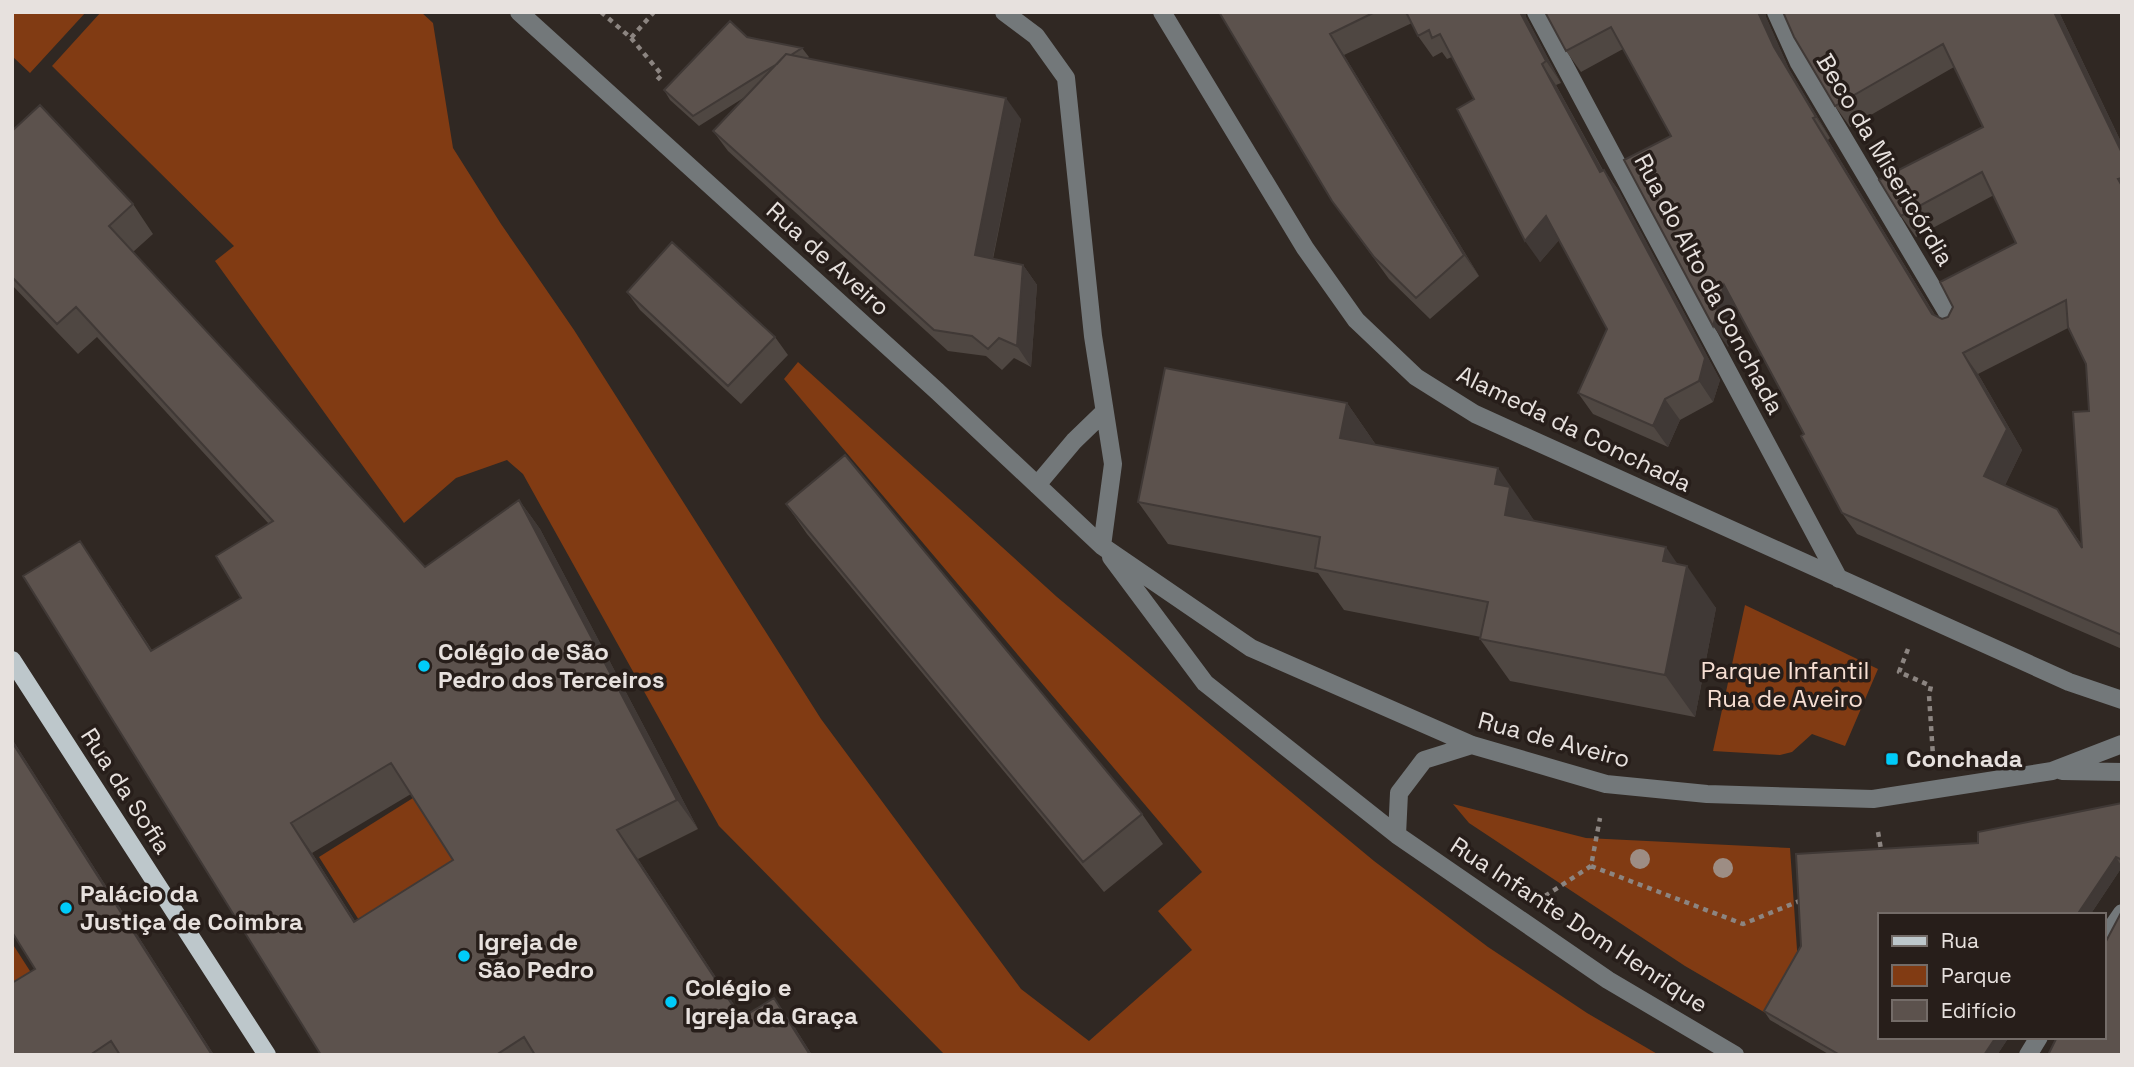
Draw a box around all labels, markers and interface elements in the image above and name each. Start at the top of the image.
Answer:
street label: Beco da Misericórdia [1810,48,1961,272]
street label: Rua do Alto da Conchada [1628,148,1791,420]
street label: Rua de Aveiro [760,195,897,322]
street label: Alameda da Conchada [1452,358,1697,499]
place label: Colégio de São Pedro dos Terceiros [438,636,665,695]
park label: Parque Infantil Rua de Aveiro [1701,655,1869,714]
marker: Colégio de São Pedro dos Terceiros [416,658,432,674]
street label: Rua de Aveiro [1475,704,1633,775]
street label: Rua da Sofia [74,722,179,860]
place label: Conchada [1906,743,2023,774]
marker: Conchada [1884,751,1900,767]
street label: Rua Infante Dom Henrique [1445,830,1714,1020]
place label: Palácio da Justiça de Coimbra [80,878,303,937]
marker: Palácio da Justiça de Coimbra [58,900,74,916]
legend [1878,913,2106,1039]
place label: Igreja de São Pedro [478,926,594,985]
text: Rua [1941,927,1979,954]
marker: Igreja de São Pedro [456,948,472,964]
text: Parque [1941,962,2012,989]
place label: Colégio e Igreja da Graça [685,972,858,1031]
marker: Colégio e Igreja da Graça [663,994,679,1010]
text: Edifício [1941,997,2017,1024]

